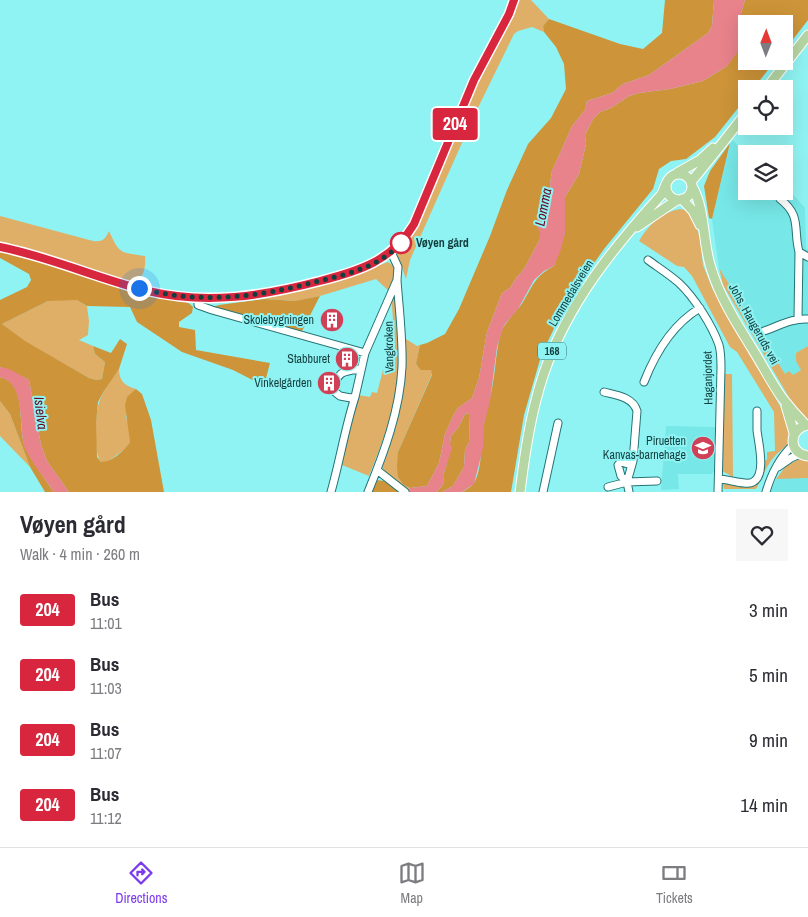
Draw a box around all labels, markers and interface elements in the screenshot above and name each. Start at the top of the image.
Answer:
north arrow [738,15,792,70]
map controls [738,15,793,200]
button: locate [738,80,793,135]
line badge: 204 [426,108,484,140]
text: 204 [443,111,467,136]
button: layers [738,145,793,200]
water label: Lomma [531,186,555,228]
marker: Vøyen gård [390,232,412,254]
place label: Vøyen gård [416,235,469,251]
street label: Lommedalsveien [545,257,597,329]
your location [127,276,152,301]
street label: Johs. Haugeruds vei [725,281,783,367]
building icon: Skolebygningen [319,307,345,333]
place label: Skolebygningen [243,312,314,328]
street label: Vangkroken [381,321,397,373]
road number: 168 [538,342,566,360]
building icon: Stabburet [334,346,360,372]
place label: Stabburet [287,351,330,367]
street label: Haganjordet [700,351,716,405]
building icon: Vinkelgården [316,370,342,396]
place label: Vinkelgården [254,375,312,391]
water label: Isielva [30,395,52,431]
place label: Piruetten Kanvas-barnehage [603,433,686,463]
school or university icon: Piruetten Kanvas-barnehage [690,435,716,461]
text: Vøyen gård [20,508,126,540]
button: heart [736,509,788,561]
text: Walk · 4 min · 260 m [20,543,140,565]
text: Bus [90,586,119,612]
text: 204 [35,597,60,622]
text: 3 min [749,597,788,623]
text: 11:01 [90,612,122,634]
text: Bus [90,651,119,677]
text: 204 [35,662,60,687]
text: 5 min [749,662,788,688]
text: 11:03 [90,677,122,699]
text: Bus [90,716,119,742]
text: 204 [35,727,60,752]
text: 9 min [749,727,788,753]
text: 11:07 [90,742,122,764]
text: Bus [90,781,119,807]
text: 204 [35,792,60,817]
text: 14 min [740,792,788,818]
text: 11:12 [90,807,122,829]
tab: Directions [115,859,167,907]
tab: Map [398,859,426,907]
tab: Tickets [656,859,693,907]

